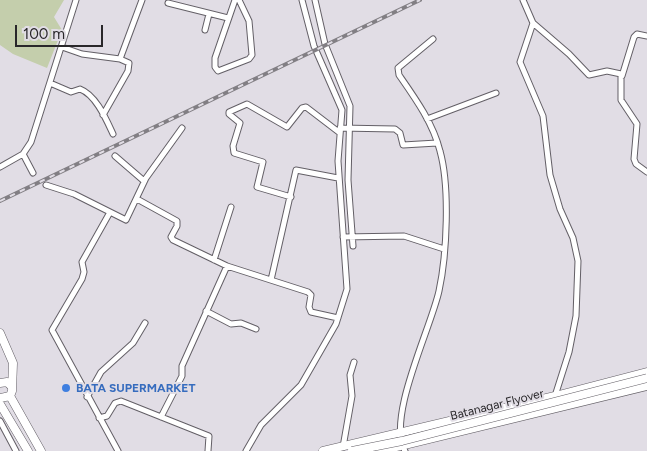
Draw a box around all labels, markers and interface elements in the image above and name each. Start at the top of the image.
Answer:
scale bar [18,15,105,47]
text: 100 m [23,25,65,43]
place label: BATA SUPERMARKET [76,381,195,395]
marker: BATA SUPERMARKET [60,382,72,394]
street label: Batanagar Flyover [449,386,545,424]

